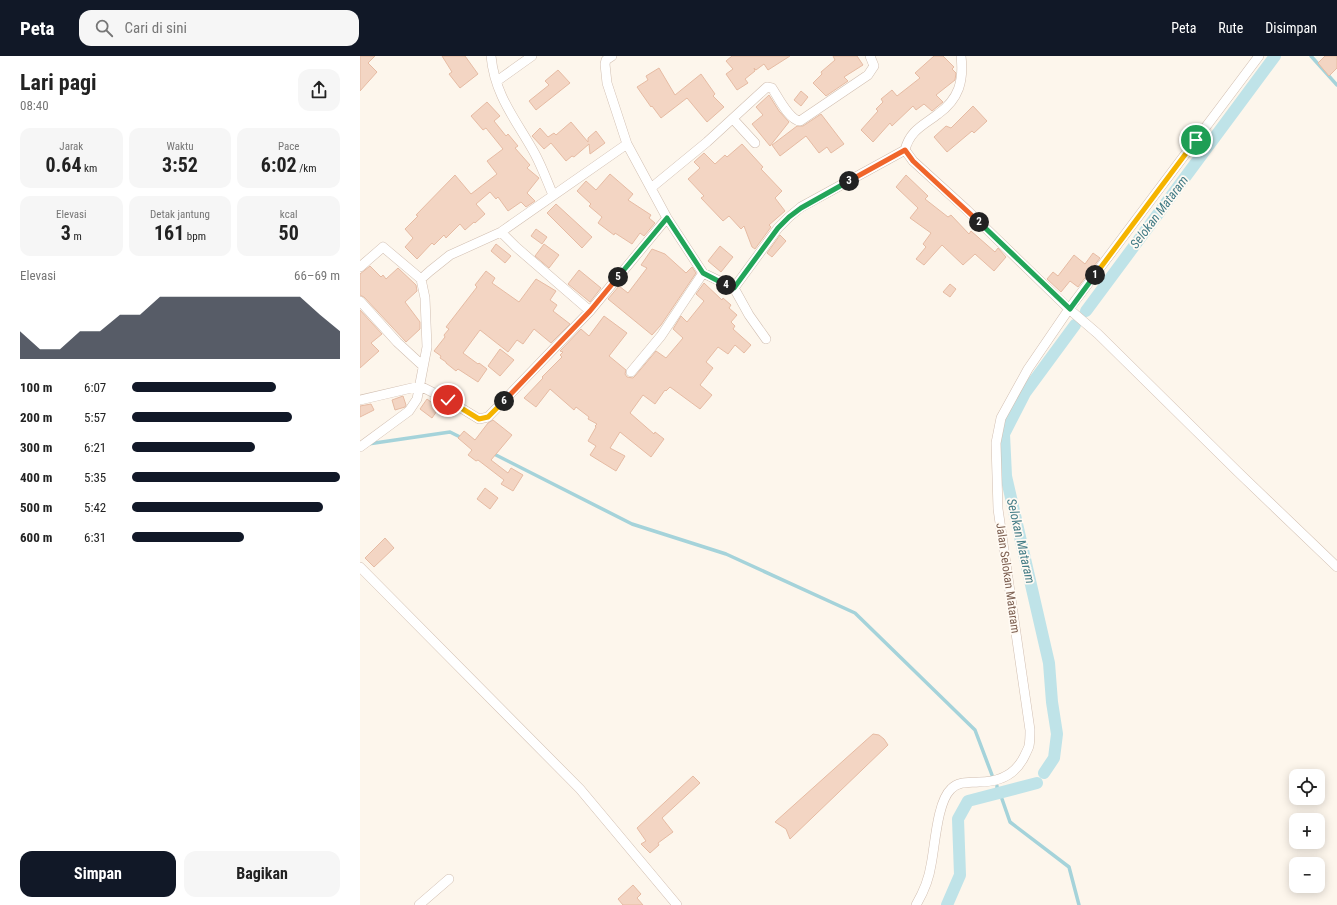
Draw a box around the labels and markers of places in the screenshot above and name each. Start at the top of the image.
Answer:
pin [1179,123,1213,157]
pin: 3 [839,171,859,191]
pin: 2 [969,212,989,232]
pin: 1 [1085,265,1105,285]
pin: 5 [608,267,628,287]
pin: 4 [716,275,736,295]
pin [431,383,465,417]
pin: 6 [494,391,514,411]

